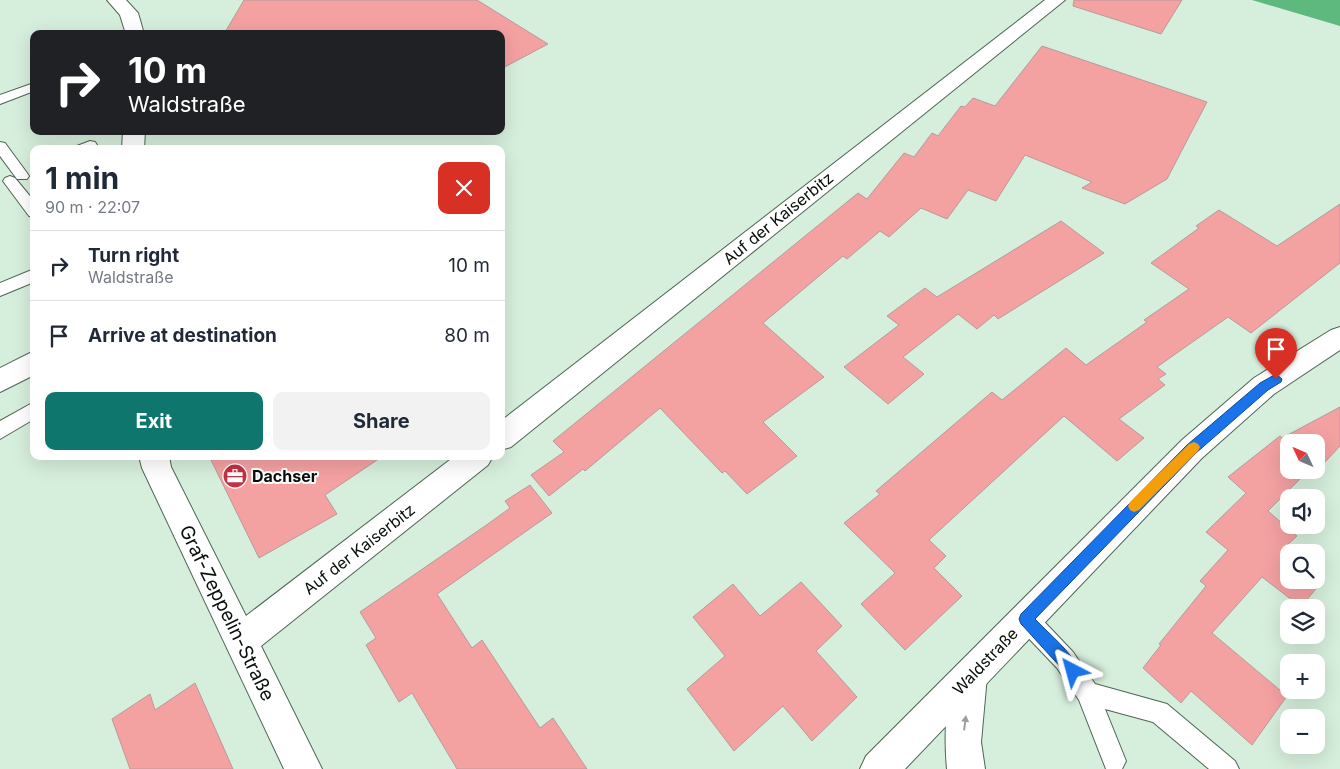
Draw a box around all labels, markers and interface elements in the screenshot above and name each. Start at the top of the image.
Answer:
text: 10 m [128,49,207,91]
icon: right [45,50,110,115]
text: Waldstraße [128,91,246,117]
text: 1 min [45,160,119,196]
button: close [438,162,490,214]
street label: Auf der Kaiserbitz [719,167,837,269]
text: 90 m · 22:07 [45,197,140,217]
text: Turn right [88,244,179,267]
icon: right [45,252,73,280]
text: 10 m [448,254,490,277]
text: Waldstraße [88,267,173,287]
icon: arrive [45,322,73,350]
text: Arrive at destination [88,324,277,347]
text: 80 m [444,324,490,347]
pin [1255,328,1297,379]
icon: arrive [1262,335,1290,363]
button: Exit [45,392,263,450]
button: Share [273,392,490,450]
north arrow [1280,434,1325,479]
map controls [1280,434,1325,754]
office icon: Dachser [222,463,248,489]
place label: Dachser [252,466,318,486]
button: sound [1280,489,1325,534]
street label: Auf der Kaiserbitz [299,499,419,599]
street label: Graf-Zeppelin-Straße [174,521,280,705]
button: search [1280,544,1325,589]
button: layers [1280,599,1325,644]
street label: Waldstraße [948,623,1022,699]
position arrow [1046,644,1098,696]
button: + [1280,654,1325,699]
button: − [1280,709,1325,754]
one-way arrow [961,714,969,730]

